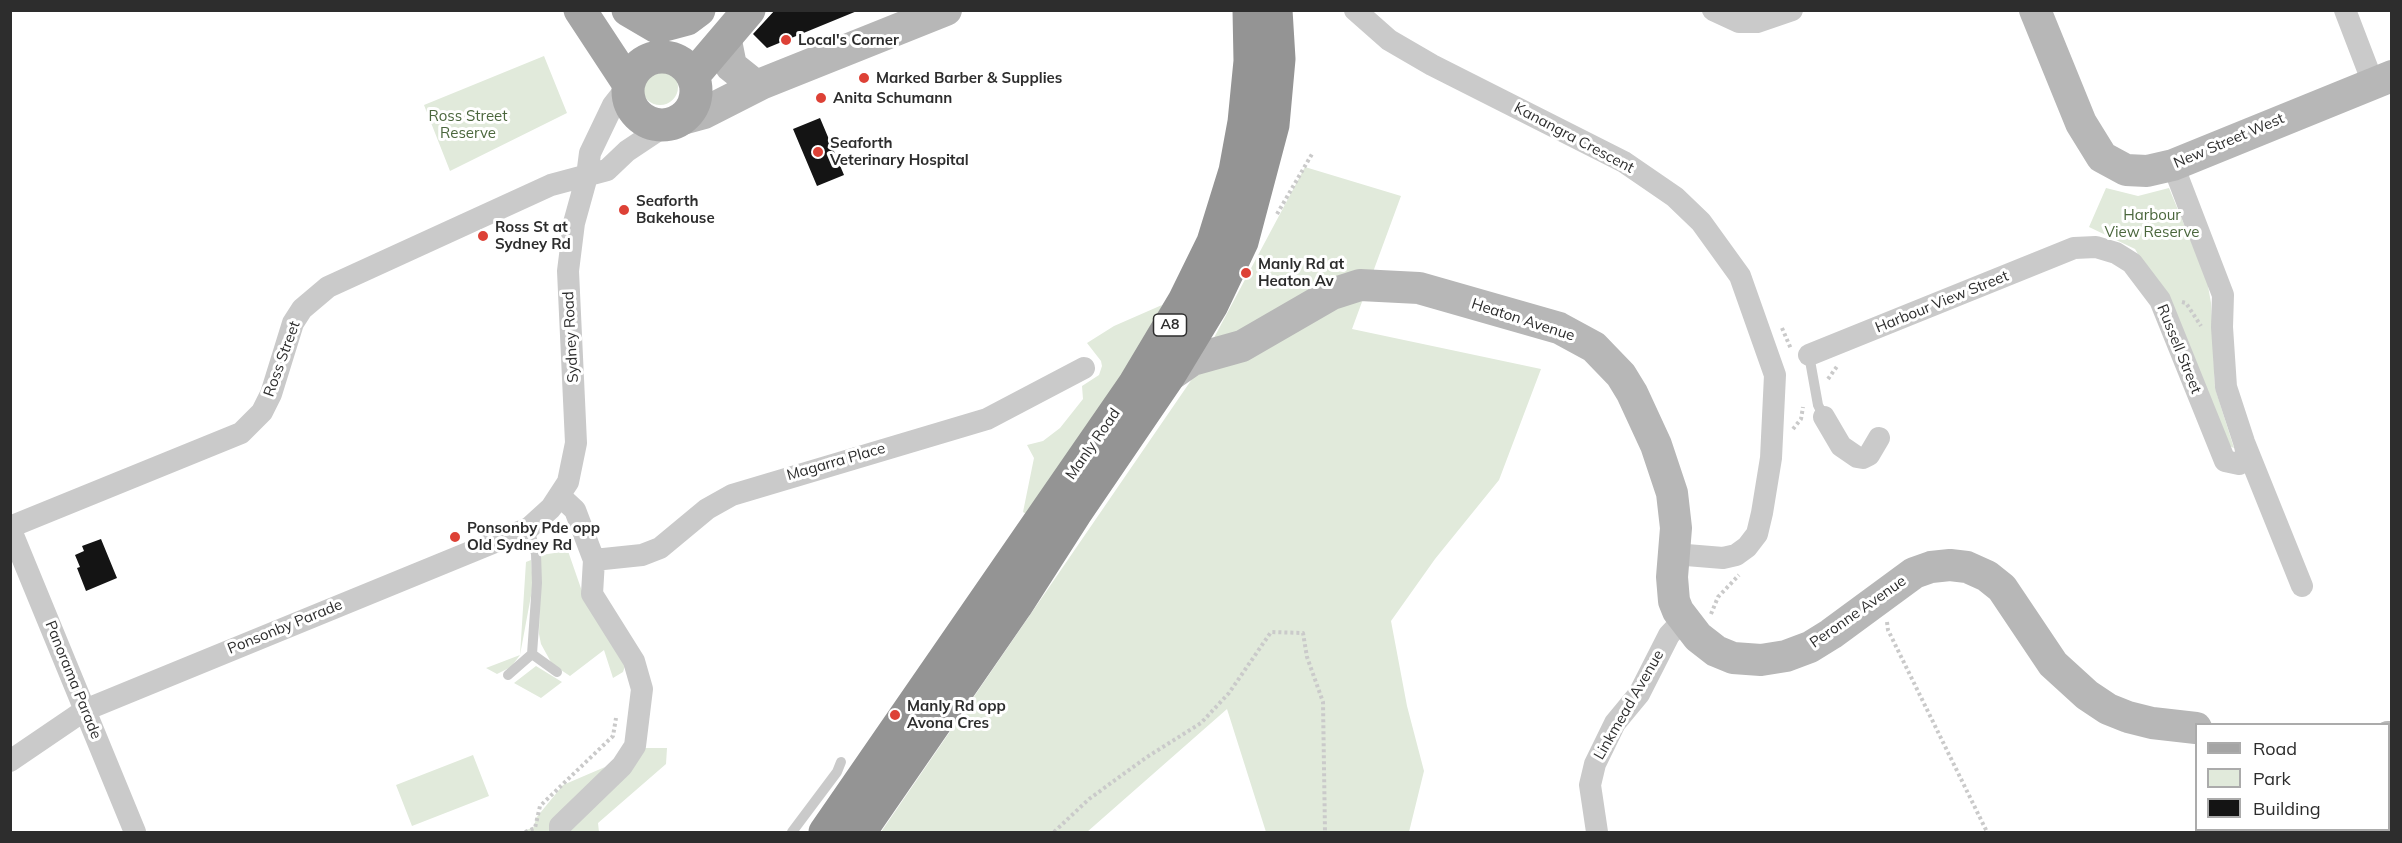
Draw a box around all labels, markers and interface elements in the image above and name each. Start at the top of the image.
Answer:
place label: Local's Corner [798,31,899,49]
marker: Local's Corner [779,33,793,47]
place label: Marked Barber & Supplies [876,69,1062,87]
marker: Marked Barber & Supplies [857,71,871,85]
place label: Anita Schumann [833,89,952,107]
marker: Anita Schumann [814,91,828,105]
street label: Kanangra Crescent [1511,99,1637,177]
park label: Ross Street Reserve [428,107,508,142]
street label: New Street West [2171,110,2287,172]
place label: Seaforth Veterinary Hospital [830,134,969,169]
marker: Seaforth Veterinary Hospital [811,145,825,159]
place label: Seaforth Bakehouse [636,192,715,227]
marker: Seaforth Bakehouse [617,203,631,217]
park label: Harbour View Reserve [2105,206,2199,241]
place label: Ross St at Sydney Rd [495,218,571,253]
marker: Ross St at Sydney Rd [476,229,490,243]
place label: Manly Rd at Heaton Av [1258,255,1344,290]
marker: Manly Rd at Heaton Av [1239,266,1253,280]
street label: Harbour View Street [1873,267,2011,337]
street label: Sydney Road [560,291,582,383]
street label: Heaton Avenue [1469,295,1577,345]
street label: Russell Street [2153,302,2205,396]
road number: A8 [1154,314,1186,336]
street label: Ross Street [260,319,304,399]
street label: Manly Road [1062,405,1124,483]
street label: Magarra Place [785,439,887,485]
place label: Ponsonby Pde opp Old Sydney Rd [467,519,600,554]
marker: Ponsonby Pde opp Old Sydney Rd [448,530,462,544]
street label: Peronne Avenue [1806,572,1910,652]
street label: Ponsonby Parade [225,596,345,658]
street label: Panorama Parade [41,618,105,742]
street label: Linkmead Avenue [1590,647,1668,763]
place label: Manly Rd opp Avona Cres [907,697,1006,732]
marker: Manly Rd opp Avona Cres [888,708,902,722]
legend [2195,723,2390,831]
text: Road [2253,737,2297,760]
text: Park [2253,767,2291,790]
text: Building [2253,797,2321,820]

